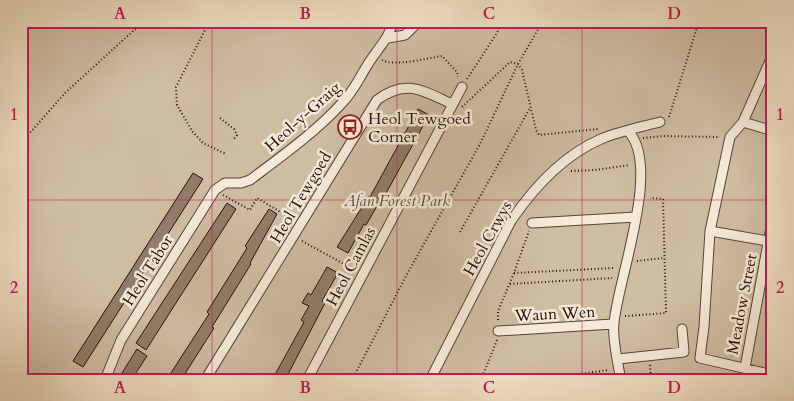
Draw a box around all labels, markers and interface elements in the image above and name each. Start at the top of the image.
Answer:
text: A [114,3,126,25]
text: B [299,3,311,25]
text: C [483,3,495,25]
text: D [667,3,681,25]
street label: Heol-y-Graig [260,77,345,157]
text: 1 [10,104,18,126]
text: 1 [776,104,784,126]
place label: Heol Tewgoed Corner [368,108,471,148]
bus stop icon: Heol Tewgoed Corner [337,114,363,140]
street label: Heol Tewgoed [265,147,337,247]
park label: Afan Forest Park [343,190,450,212]
street label: Heol Crwys [458,197,517,280]
street label: Heol Camlas [321,223,381,310]
street label: Heol Tabor [117,231,178,310]
street label: Meadow Street [721,252,763,356]
text: 2 [10,277,18,299]
text: 2 [776,277,784,299]
street label: Waun Wen [513,301,596,327]
text: A [114,377,126,399]
text: B [299,377,311,399]
text: C [483,377,495,399]
text: D [667,377,681,399]

